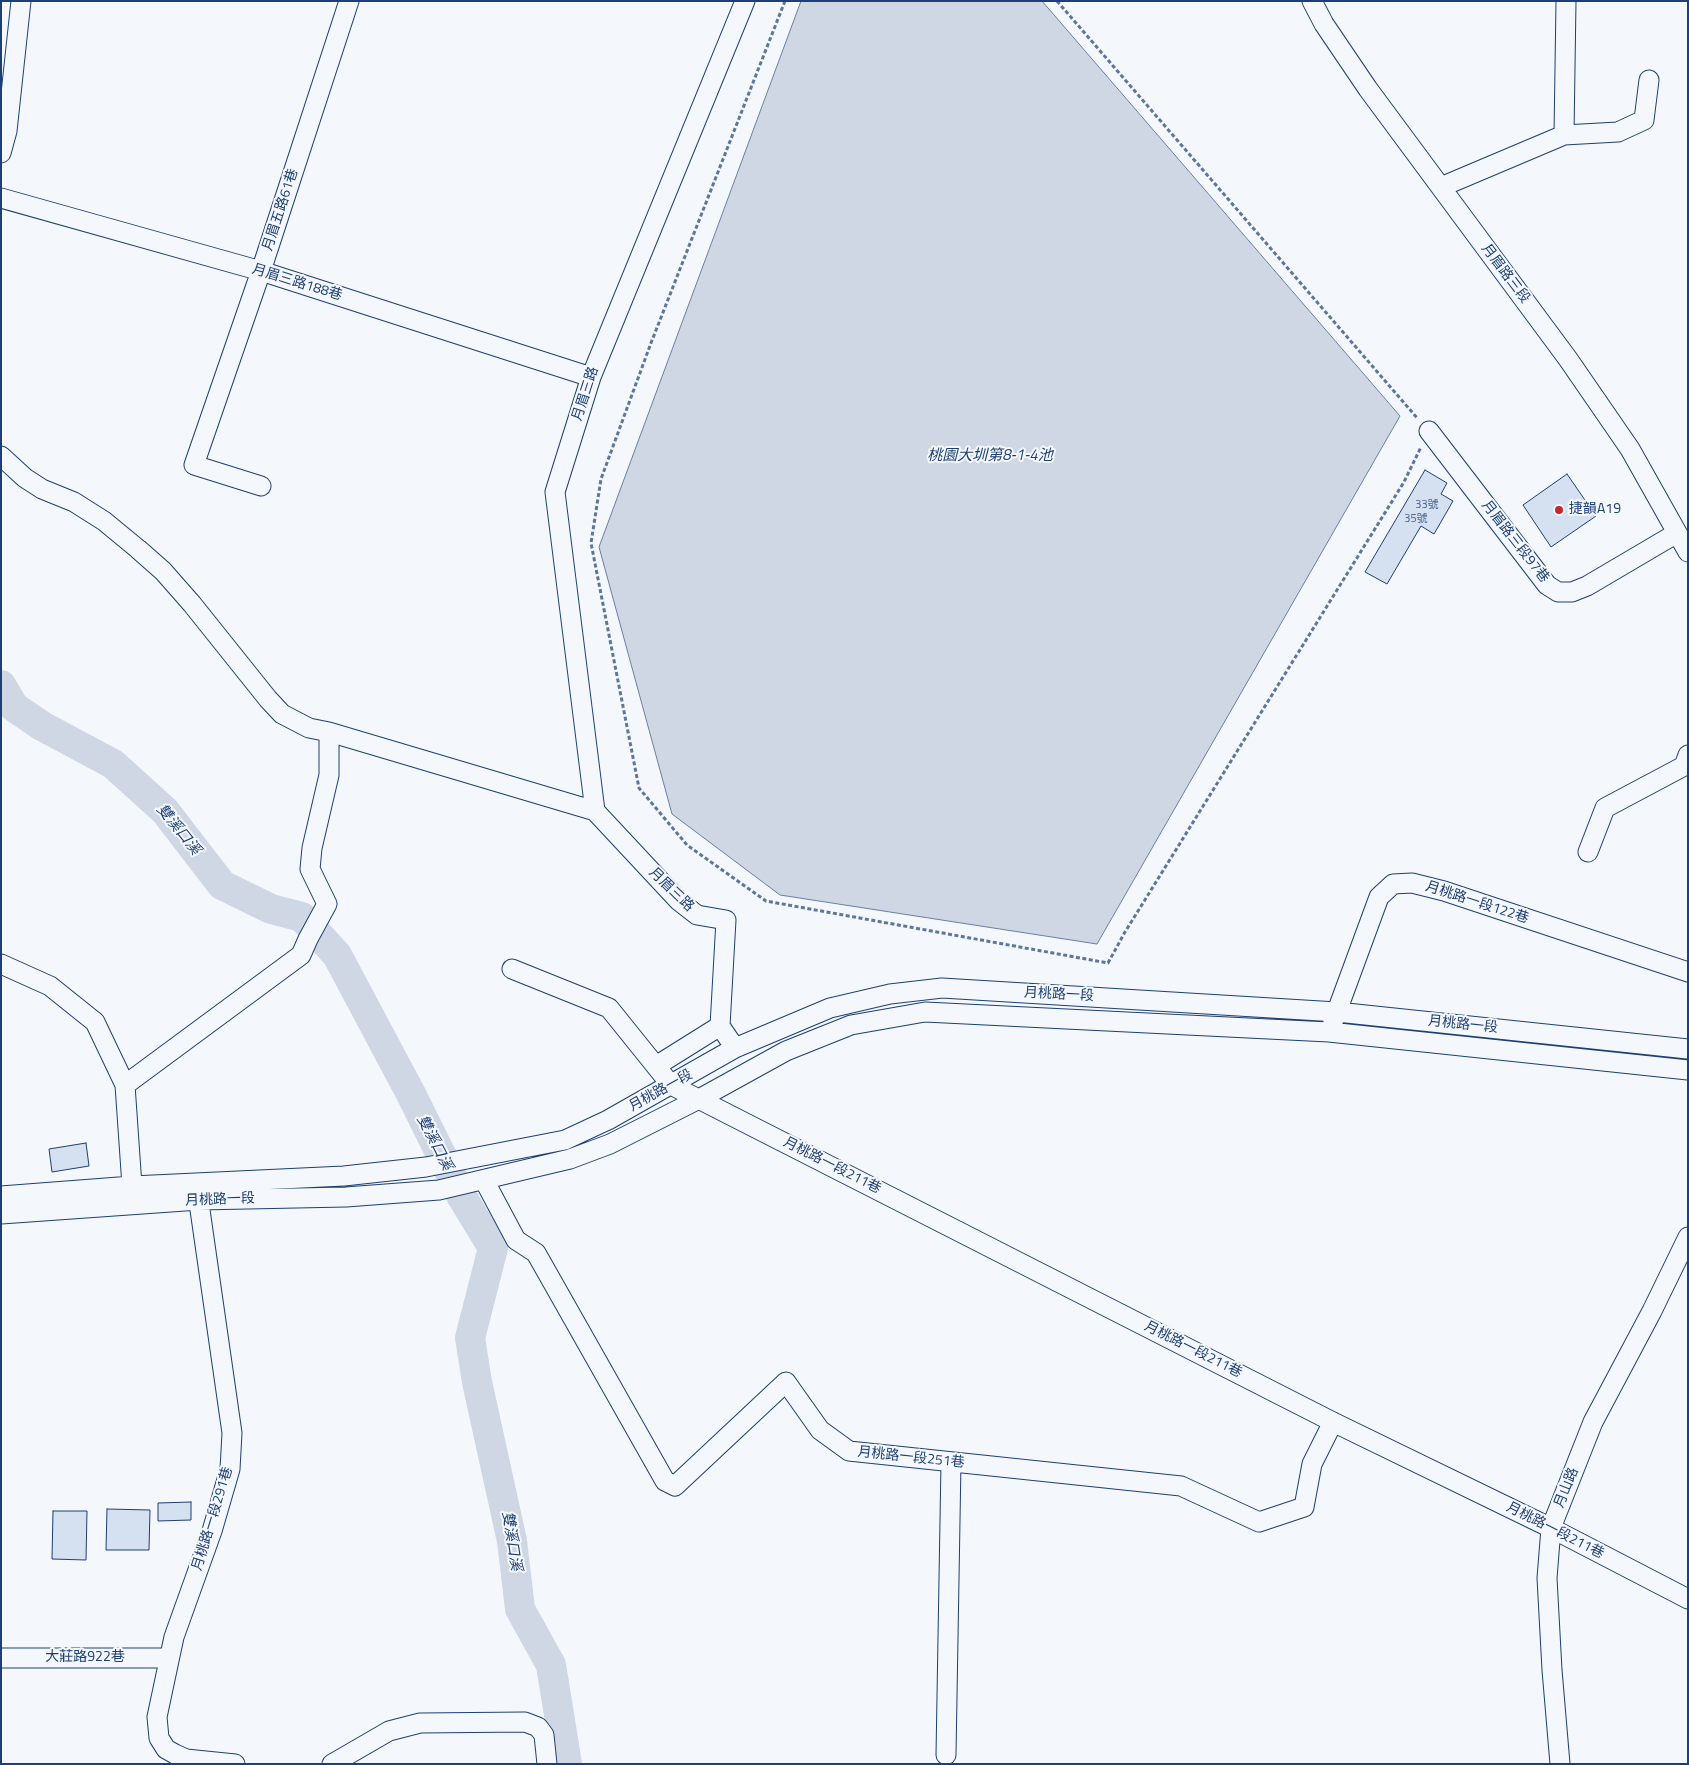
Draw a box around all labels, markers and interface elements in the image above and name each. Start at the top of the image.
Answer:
street label: 月眉五路61巷 [260,167,302,253]
street label: 月眉路三段 [1477,241,1533,307]
street label: 月眉三路188巷 [250,261,344,305]
street label: 月眉三路 [569,365,603,423]
water label: 桃園大圳第8-1-4池 [927,447,1053,465]
house number: 33號 [1415,498,1439,512]
street label: 月眉路三段97巷 [1478,498,1552,586]
place label: 捷韻A19 [1569,502,1621,518]
marker: 捷韻A19 [1553,504,1565,516]
house number: 35號 [1404,512,1428,526]
water label: 雙溪口溪 [152,801,204,859]
street label: 月眉三路 [645,865,697,915]
street label: 月桃路一段122巷 [1423,878,1531,928]
street label: 月桃路一段 [1024,985,1094,1005]
street label: 月桃路一段 [1427,1013,1499,1037]
street label: 月桃路一段 [626,1067,696,1115]
water label: 雙溪口溪 [412,1112,456,1174]
street label: 月桃路一段211巷 [780,1134,884,1198]
street label: 月桃路一段 [185,1190,255,1210]
street label: 月桃路一段211巷 [1141,1318,1245,1382]
street label: 月桃路一段251巷 [857,1444,965,1472]
street label: 月桃路一段291巷 [189,1465,237,1573]
street label: 月山路 [1551,1465,1583,1511]
street label: 月桃路一段211巷 [1503,1499,1607,1563]
water label: 雙溪口溪 [497,1510,525,1572]
street label: 大莊路922巷 [45,1650,125,1666]

